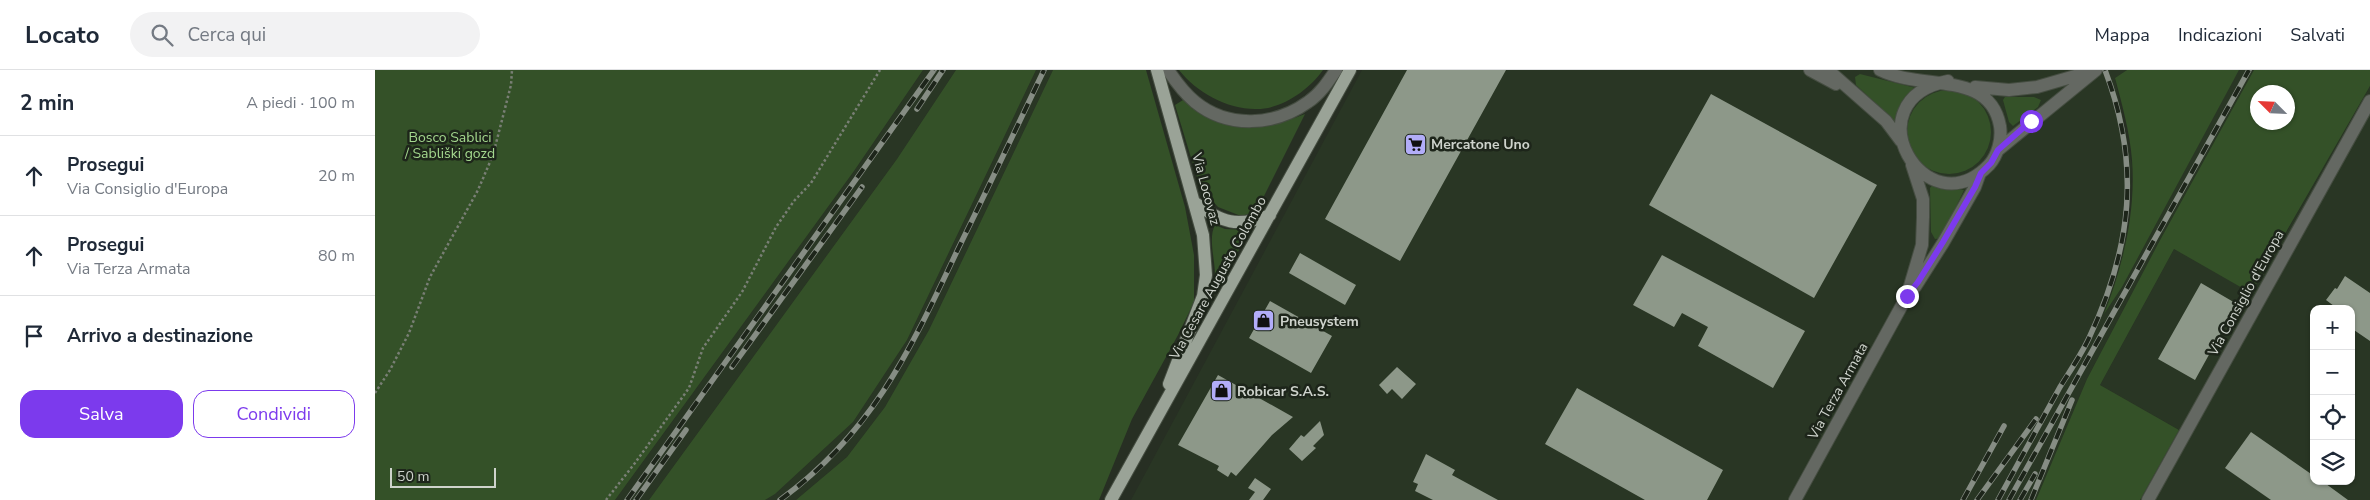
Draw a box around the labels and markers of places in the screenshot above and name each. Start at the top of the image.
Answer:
supermarket icon: Mercatone Uno [1403,132,1427,156]
place label: Mercatone Uno [1431,135,1530,154]
shop icon: Pneusystem [1252,309,1276,333]
place label: Pneusystem [1280,312,1359,331]
shop icon: Robicar S.A.S. [1209,379,1233,403]
place label: Robicar S.A.S. [1237,382,1329,401]

